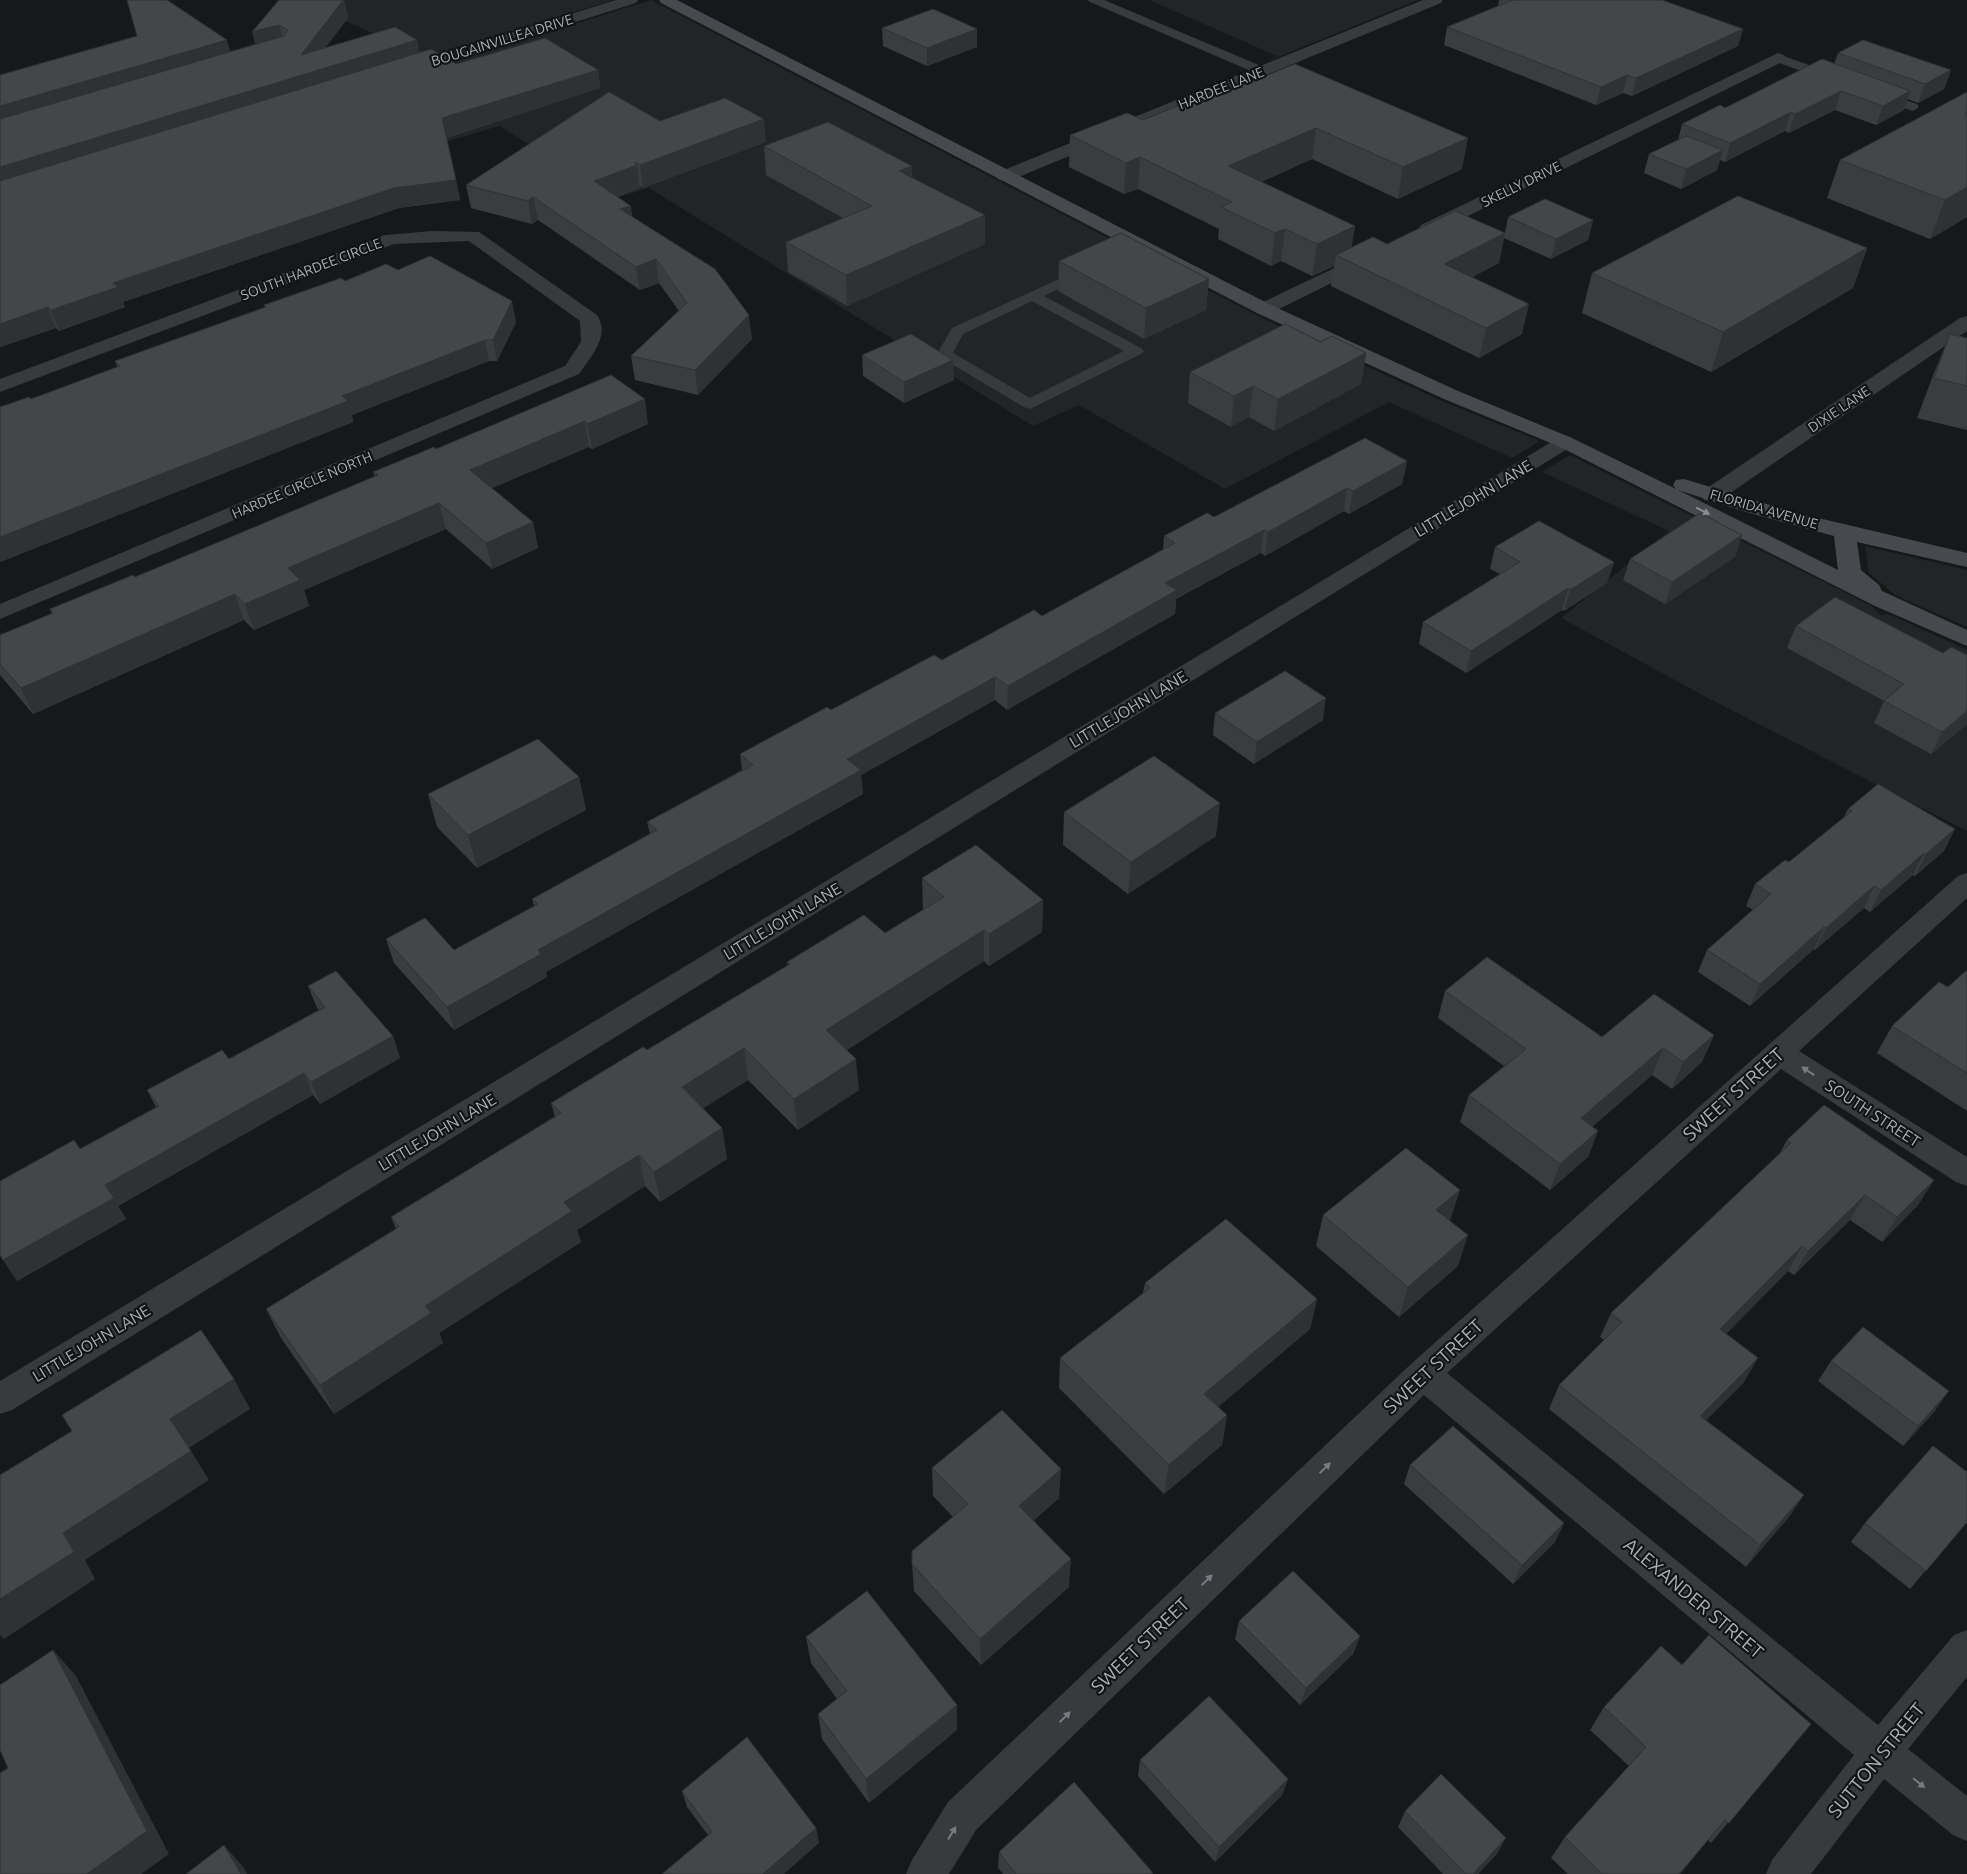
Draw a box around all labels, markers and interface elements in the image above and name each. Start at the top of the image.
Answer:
street label: BOUGAINVILLEA DRIVE [429,11,575,69]
street label: HARDEE LANE [1176,64,1266,112]
street label: SKELLY DRIVE [1478,158,1564,210]
street label: SOUTH HARDEE CIRCLE [238,235,384,303]
street label: DIXIE LANE [1805,382,1873,436]
street label: HARDEE CIRCLE NORTH [229,448,375,522]
street label: LITTLEJOHN LANE [1411,456,1535,540]
street label: FLORIDA AVENUE [1708,486,1820,532]
one-way arrow [1695,507,1710,515]
street label: LITTLEJOHN LANE [1066,667,1190,751]
street label: LITTLEJOHN LANE [720,879,844,963]
street label: SWEET STREET [1678,1043,1788,1145]
one-way arrow [1802,1066,1815,1076]
street label: SOUTH STREET [1822,1076,1924,1150]
street label: LITTLEJOHN LANE [375,1090,499,1174]
street label: LITTLEJOHN LANE [29,1301,153,1385]
street label: SWEET STREET [1379,1314,1488,1418]
one-way arrow [1318,1462,1330,1474]
street label: ALEXANDER STREET [1620,1533,1769,1663]
one-way arrow [1201,1574,1213,1586]
street label: SWEET STREET [1086,1592,1194,1697]
street label: SUTTON STREET [1823,1698,1929,1822]
one-way arrow [1059,1711,1071,1723]
one-way arrow [1912,1777,1925,1788]
one-way arrow [947,1826,956,1839]

